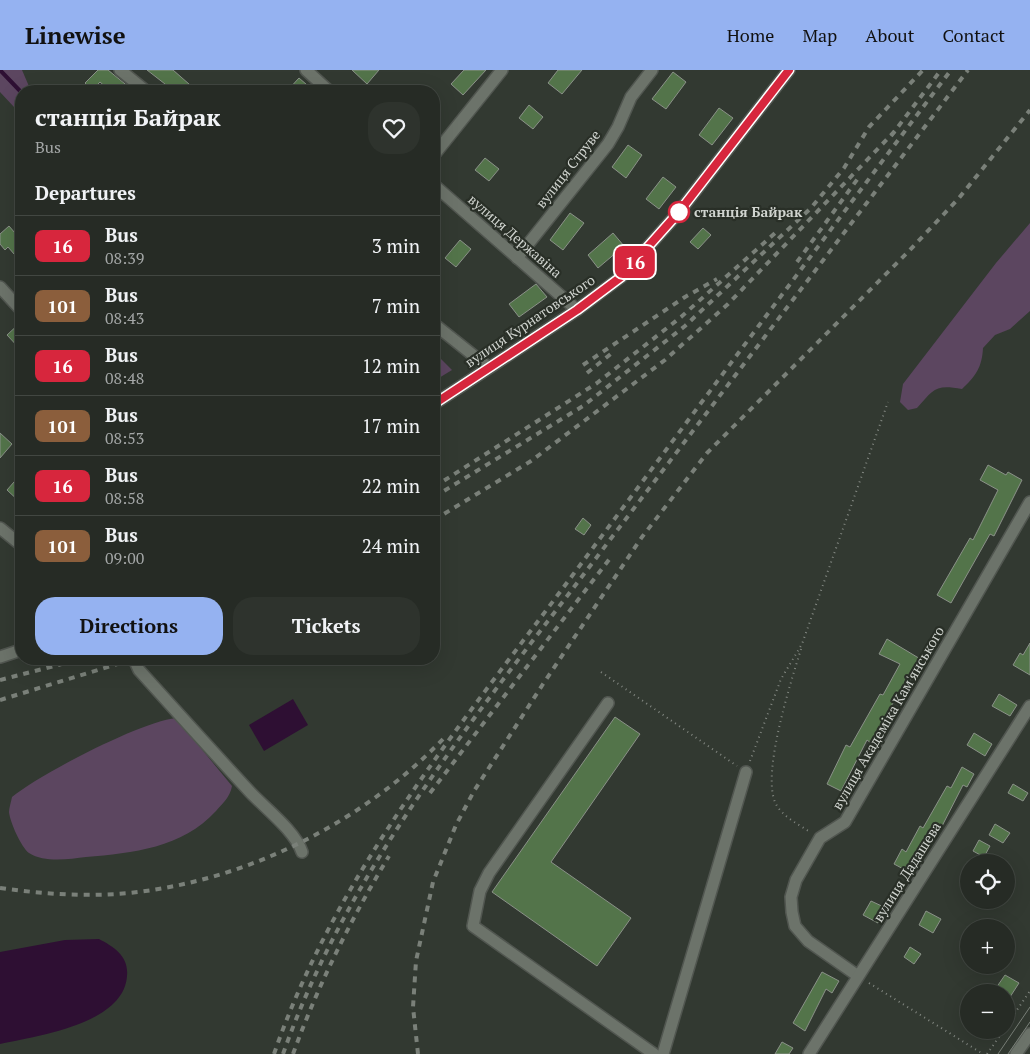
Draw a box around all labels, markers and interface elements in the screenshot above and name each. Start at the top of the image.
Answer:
text: Linewise [25,19,126,51]
text: Home [727,23,774,47]
text: Map [802,23,837,47]
text: About [865,23,914,47]
text: Contact [942,23,1005,47]
text: станція Байрак [35,101,221,133]
button: heart [368,102,420,154]
street label: вулиця Струве [531,126,604,212]
text: Bus [35,136,61,158]
text: Departures [35,180,136,205]
street label: вулиця Державіна [464,190,566,282]
marker: станція Байрак [668,201,690,223]
place label: станція Байрак [694,202,803,221]
text: Bus [105,222,138,247]
text: 3 min [372,233,420,258]
text: 16 [52,234,73,258]
line badge: 16 [612,246,658,278]
text: 08:39 [105,247,144,269]
text: 16 [625,250,645,274]
street label: вулиця Курнатовського [461,270,599,371]
text: Bus [105,282,138,307]
text: 7 min [372,293,420,318]
text: 101 [47,294,78,318]
text: 08:43 [105,307,144,329]
text: Bus [105,342,138,367]
text: 12 min [362,353,420,378]
text: 16 [52,354,73,378]
text: 08:48 [105,367,144,389]
text: Bus [105,402,138,427]
text: 17 min [362,413,420,438]
text: 101 [47,414,78,438]
text: 08:53 [105,427,144,449]
text: Bus [105,462,138,487]
text: 22 min [362,473,420,498]
text: 16 [52,474,73,498]
text: 08:58 [105,487,144,509]
text: Bus [105,522,138,547]
text: 24 min [362,533,420,558]
text: 101 [47,534,78,558]
text: 09:00 [105,547,144,569]
button: Directions [35,597,223,655]
button: Tickets [233,597,420,655]
street label: вулиця Академіка Кам'янського [827,622,948,813]
street label: вулиця Дадашева [868,818,945,925]
map controls [960,854,1015,1039]
button: locate [960,854,1015,909]
button: + [960,919,1015,974]
button: − [960,984,1015,1039]

